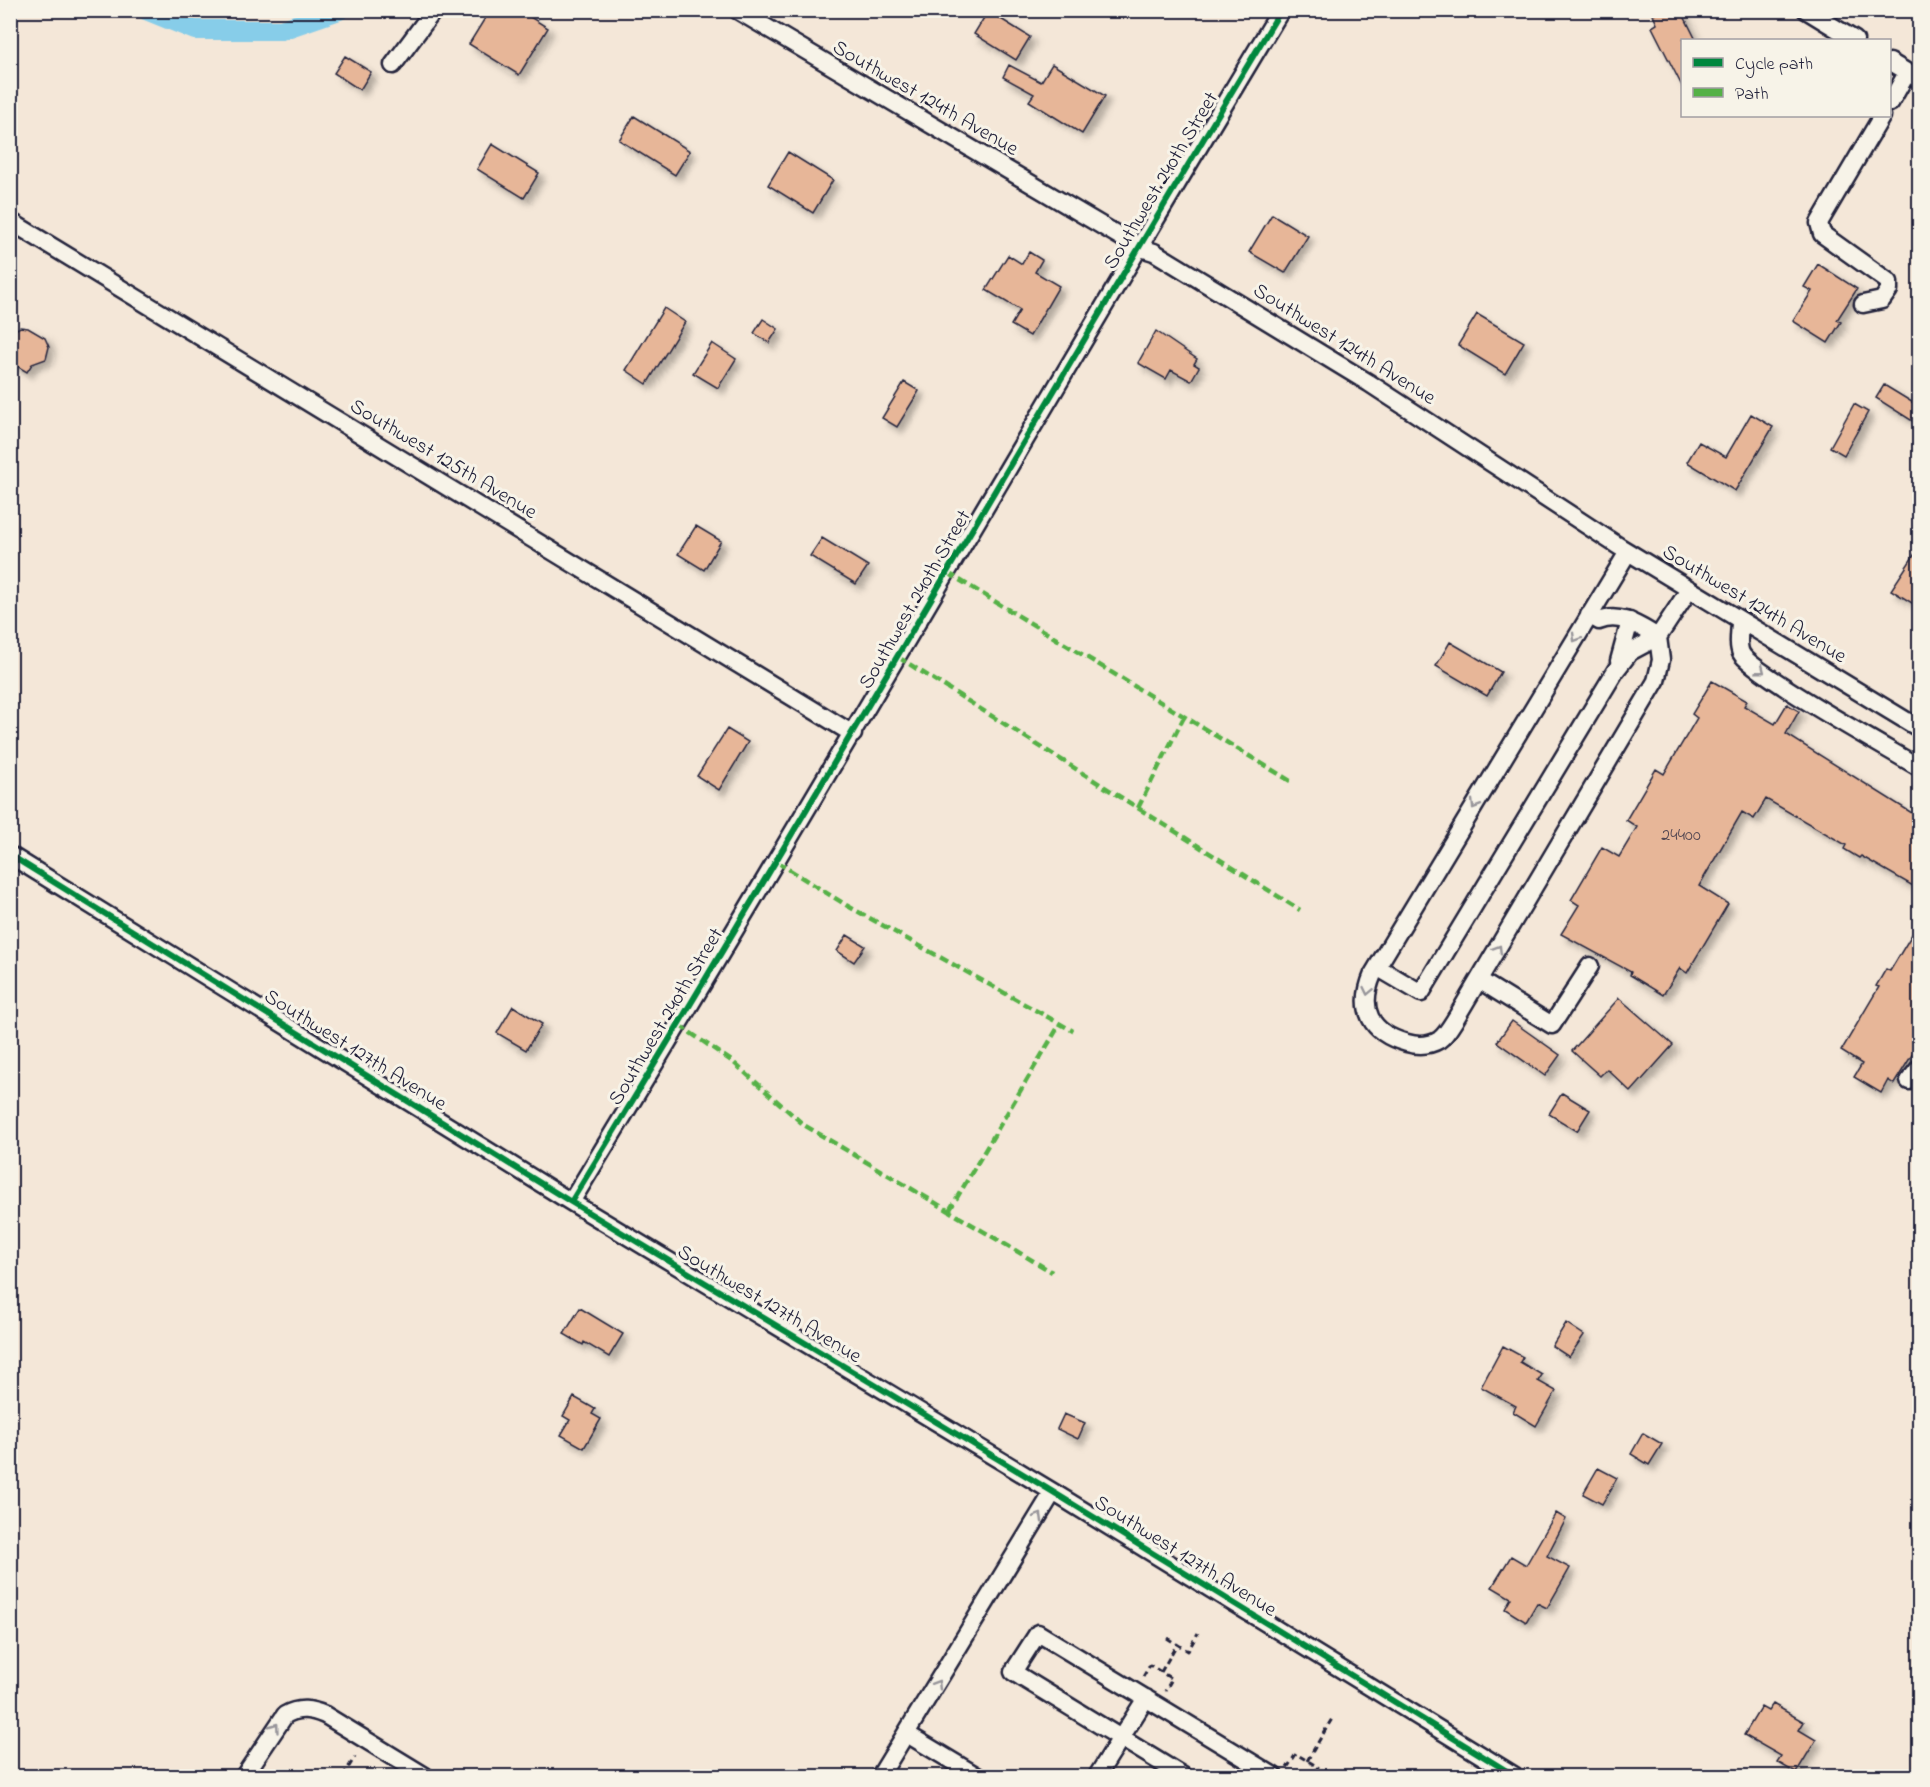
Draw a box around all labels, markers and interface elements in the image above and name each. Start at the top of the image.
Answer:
street label: Southwest 124th Avenue [826,33,1024,165]
legend [1681,39,1891,117]
text: Cycle path [1735,52,1813,78]
text: Path [1735,82,1769,108]
street label: Southwest 240th Street [1097,86,1227,276]
street label: Southwest 124th Avenue [1247,276,1442,413]
street label: Southwest 125th Avenue [344,392,543,528]
street label: Southwest 240th Street [852,505,979,695]
street label: Southwest 124th Avenue [1656,538,1852,672]
one-way arrow [1571,632,1583,642]
one-way arrow [1754,662,1765,673]
one-way arrow [1471,799,1483,809]
house number: 24400 [1661,823,1701,849]
street label: Southwest 240th Street [602,922,732,1112]
one-way arrow [1490,945,1502,955]
street label: Southwest 127th Avenue [258,982,453,1119]
one-way arrow [1362,986,1375,996]
street label: Southwest 127th Avenue [671,1238,867,1372]
street label: Southwest 127th Avenue [1088,1488,1283,1625]
one-way arrow [1031,1513,1043,1523]
one-way arrow [930,1680,942,1690]
one-way arrow [268,1723,279,1734]

